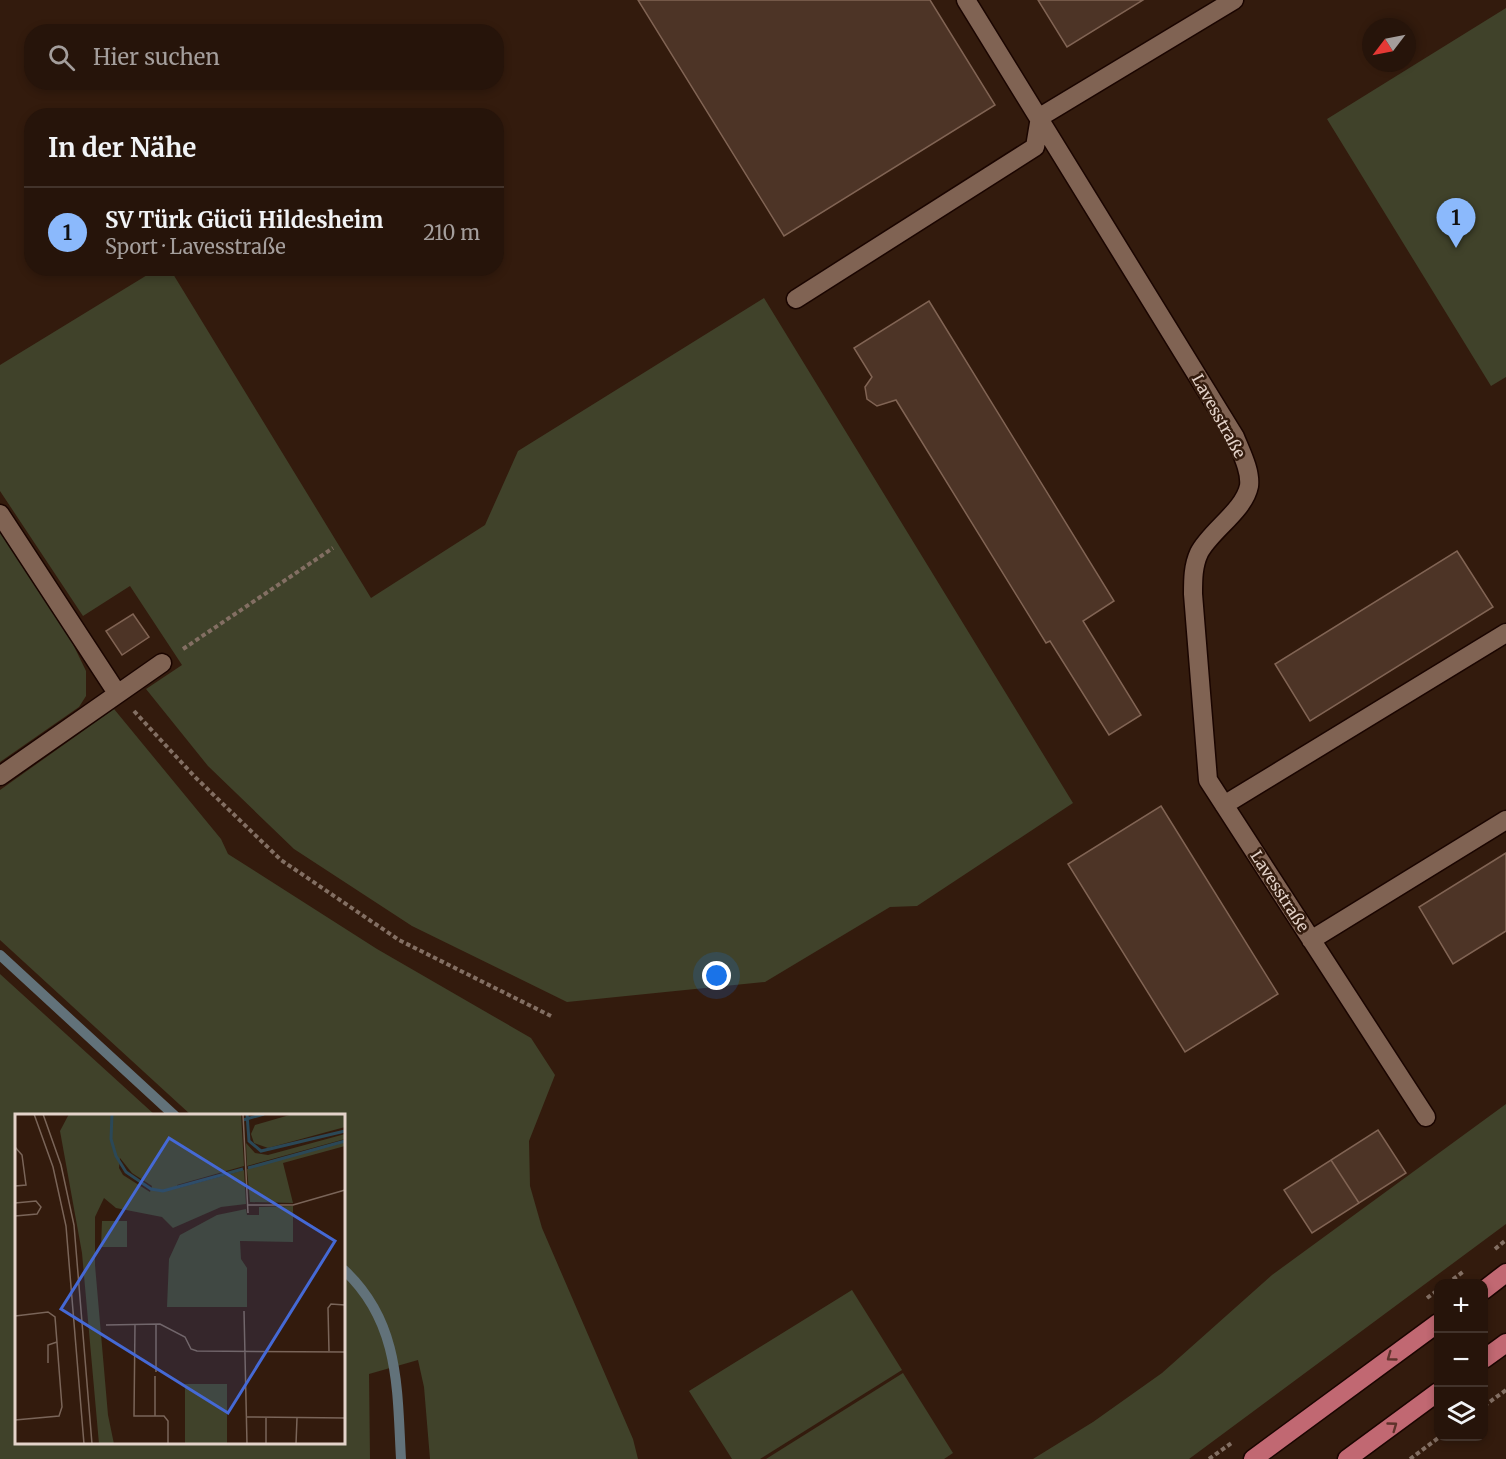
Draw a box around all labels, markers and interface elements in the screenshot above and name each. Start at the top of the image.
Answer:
north arrow [1362,18,1416,72]
search box [24,24,504,90]
icon: search [45,41,78,74]
text: Hier suchen [93,43,220,71]
text: In der Nähe [48,131,196,164]
pin: 1 [1436,198,1476,248]
text: SV Türk Gücü Hildesheim [105,206,383,234]
text: 1 [63,220,72,245]
text: 210 m [423,220,480,245]
text: Sport · Lavesstraße [105,234,286,259]
street label: Lavesstraße [1188,371,1250,461]
street label: Lavesstraße [1246,847,1314,935]
your location [702,961,731,990]
inset map [15,1114,345,1444]
map controls [1434,1279,1488,1441]
button: + [1434,1279,1488,1333]
button: − [1434,1333,1488,1387]
one-way arrow [1387,1350,1398,1361]
button: layers [1434,1387,1488,1441]
one-way arrow [1386,1422,1397,1433]

